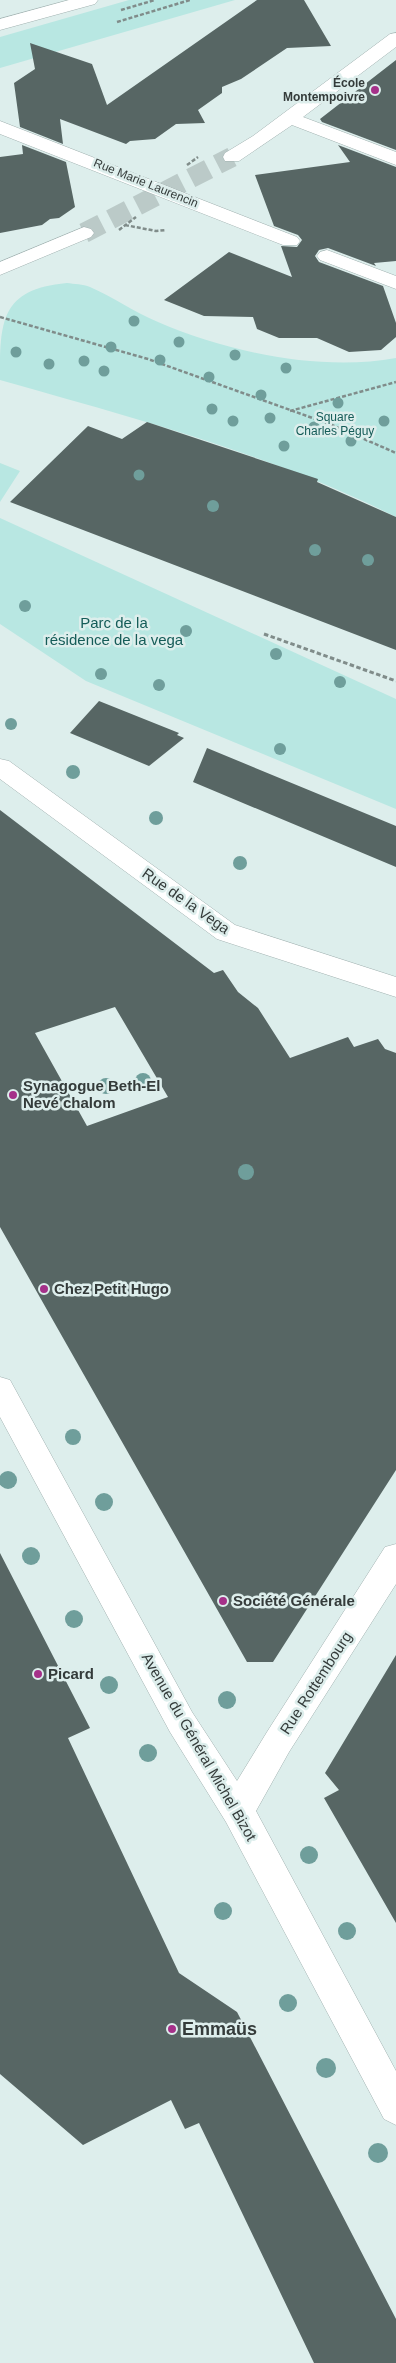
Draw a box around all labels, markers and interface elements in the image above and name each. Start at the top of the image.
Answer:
place label: École Montempoivre [283,75,365,104]
marker: École Montempoivre [369,84,381,96]
street label: Rue Marie Laurencin [92,156,200,210]
park label: Square Charles Péguy [296,410,374,438]
park label: Parc de la résidence de la vega [45,614,184,648]
street label: Rue de la Vega [139,864,234,937]
place label: Synagogue Beth-El Nevé chalom [23,1077,161,1111]
marker: Synagogue Beth-El Nevé chalom [7,1089,19,1101]
place label: Chez Petit Hugo [54,1280,169,1297]
marker: Chez Petit Hugo [38,1283,50,1295]
place label: Société Générale [233,1592,355,1609]
marker: Société Générale [217,1595,229,1607]
street label: Rue Rottembourg [276,1628,355,1737]
street label: Avenue du Général Michel Bizot [139,1650,261,1844]
place label: Picard [48,1665,94,1682]
marker: Picard [32,1668,44,1680]
place label: Emmaüs [182,2019,257,2039]
marker: Emmaüs [166,2023,178,2035]

